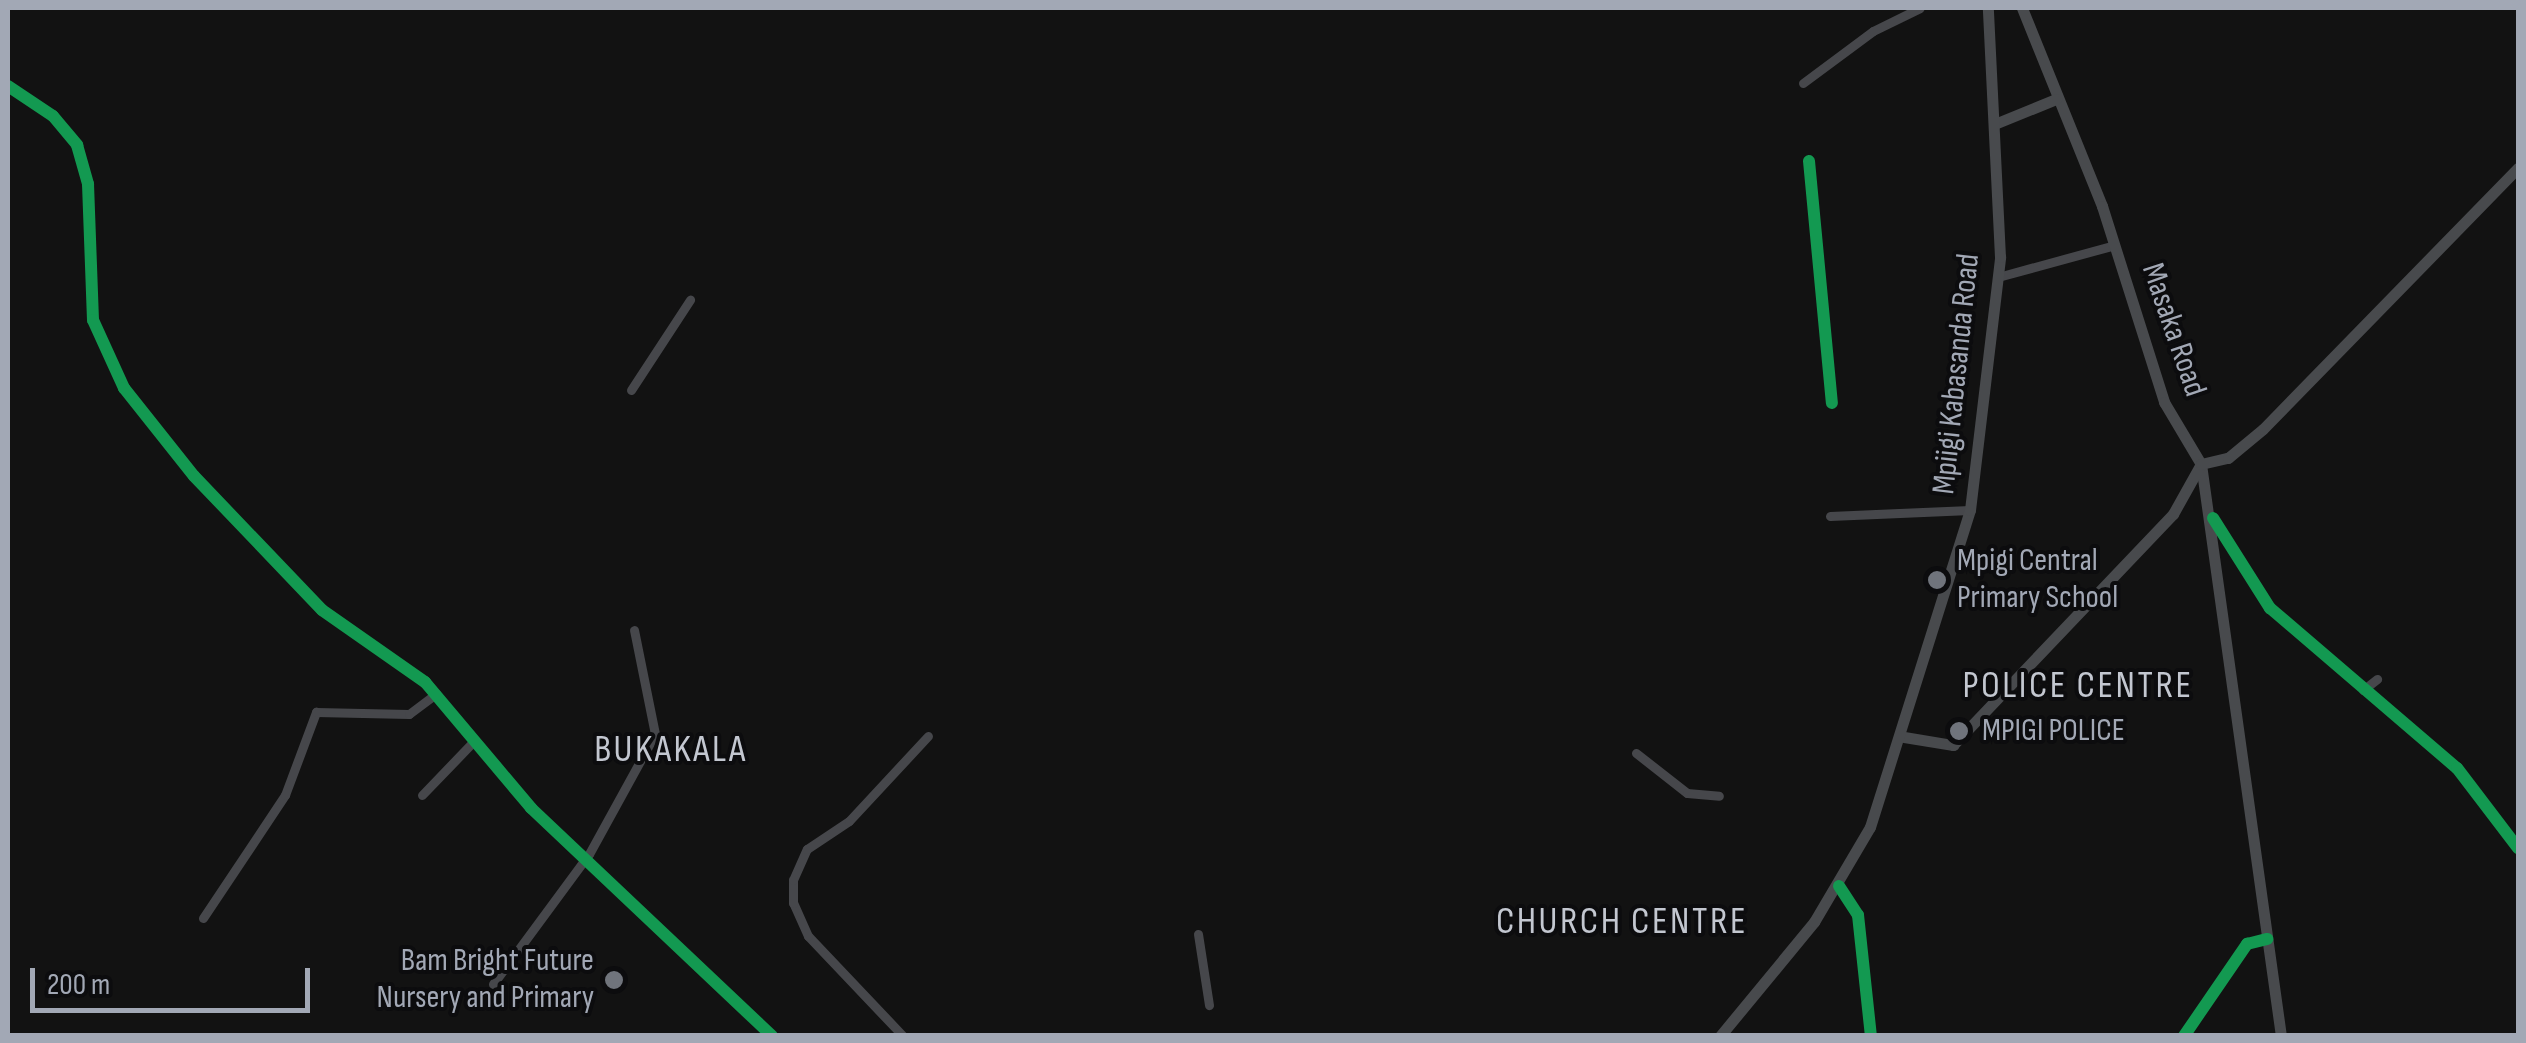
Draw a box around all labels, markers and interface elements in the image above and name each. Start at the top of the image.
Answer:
street label: Mpiigi Kabasanda Road [1925,252,1989,496]
street label: Masaka Road [2132,259,2214,401]
place label: Mpigi Central Primary School [1957,543,2118,618]
marker: Mpigi Central Primary School [1926,569,1948,591]
district label: POLICE CENTRE [1962,663,2194,709]
place label: MPIGI POLICE [1982,712,2125,750]
marker: MPIGI POLICE [1946,718,1972,744]
district label: BUKAKALA [594,727,748,773]
district label: CHURCH CENTRE [1496,899,1748,945]
place label: Bam Bright Future Nursery and Primary [377,943,594,1018]
scale bar [35,948,315,1010]
text: 200 m [47,967,110,1003]
marker: Bam Bright Future Nursery and Primary [603,969,625,991]

